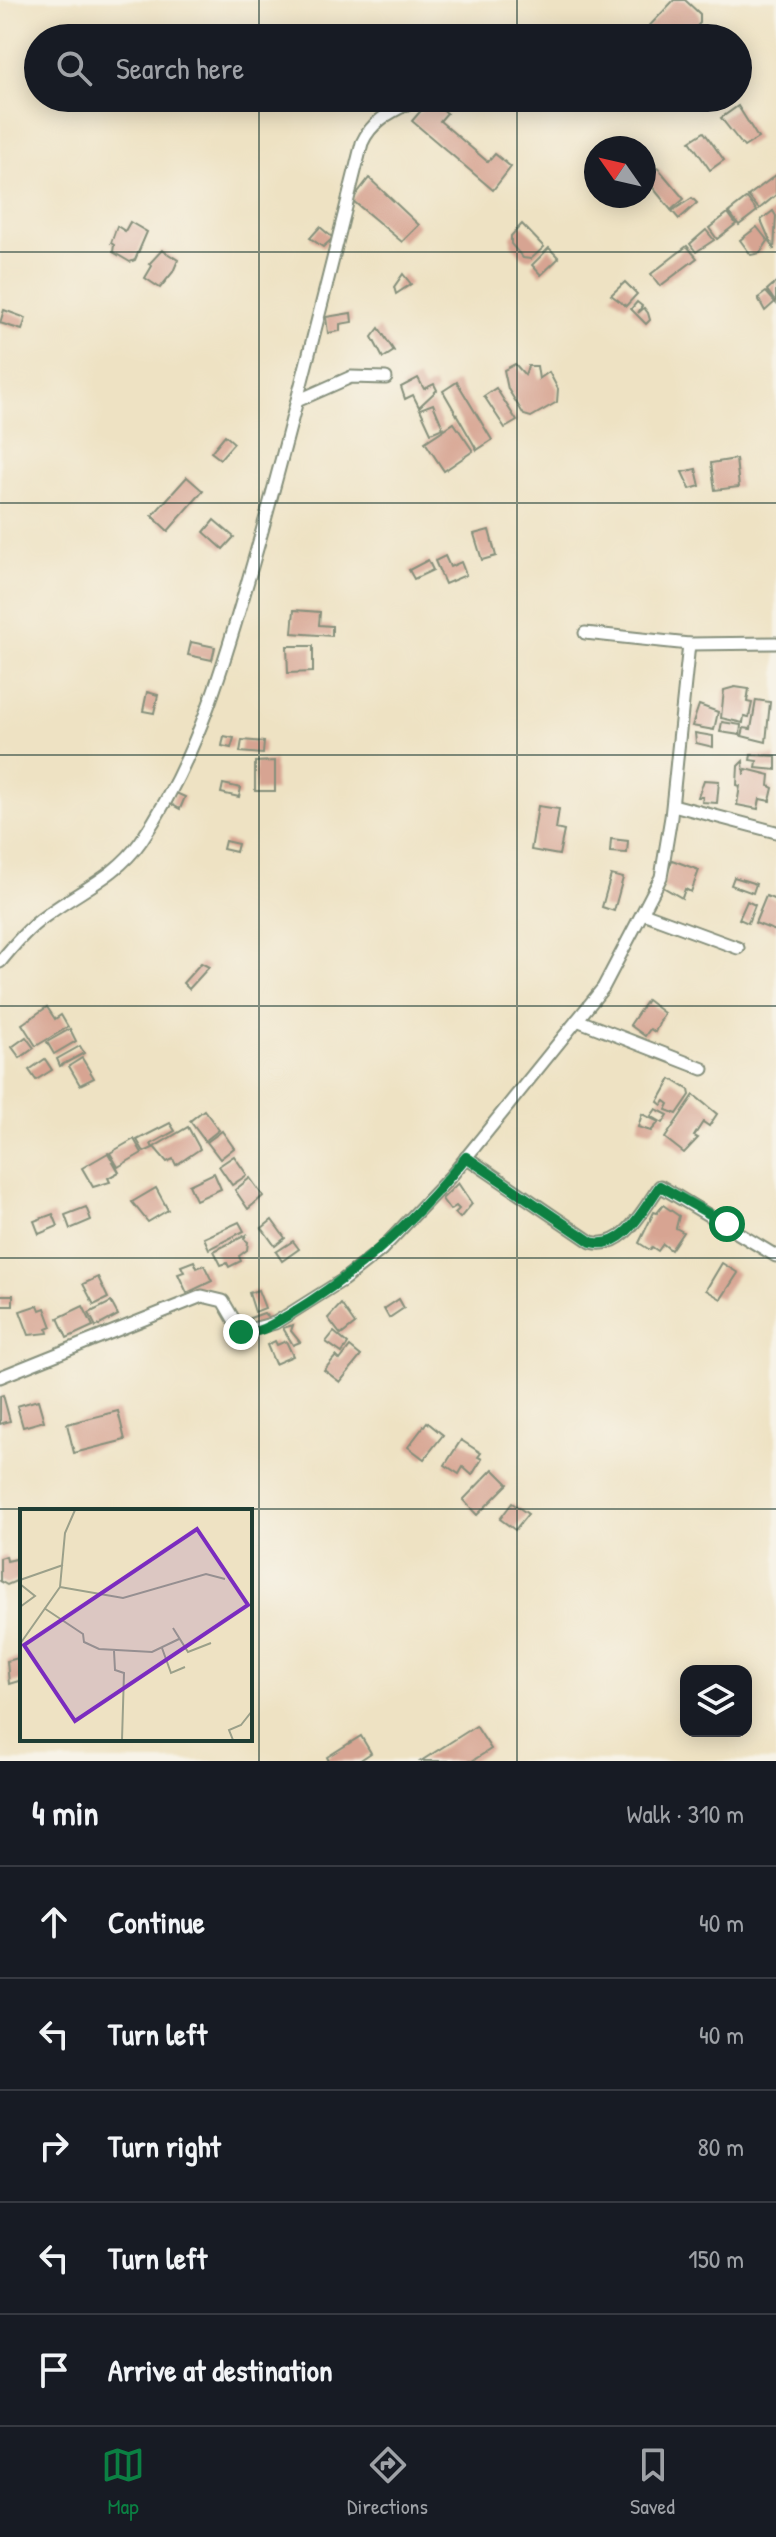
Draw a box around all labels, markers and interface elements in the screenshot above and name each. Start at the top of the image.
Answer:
search box [24,24,752,112]
icon: search [52,46,96,90]
text: Search here [116,48,244,88]
north arrow [584,136,656,208]
route start [709,1206,745,1242]
route end [223,1314,259,1350]
inset map [20,1509,252,1741]
map controls [680,1665,752,1737]
button: layers [680,1665,752,1737]
text: 4 min [32,1790,99,1836]
text: Walk · 310 m [627,1796,744,1831]
icon: ahead [32,1900,76,1944]
text: Continue [108,1902,205,1942]
text: 40 m [699,1905,744,1940]
icon: left [32,2012,76,2056]
text: Turn left [108,2014,207,2054]
text: 40 m [699,2017,744,2052]
icon: right [32,2124,76,2168]
text: Turn right [108,2126,221,2166]
text: 80 m [697,2129,744,2164]
icon: left [32,2236,76,2280]
text: Turn left [108,2238,207,2278]
text: 150 m [688,2241,744,2276]
icon: arrive [32,2348,76,2392]
text: Arrive at destination [108,2350,333,2390]
tab: Map [101,2443,145,2521]
tab: Directions [347,2443,428,2521]
tab: Saved [630,2443,675,2521]

